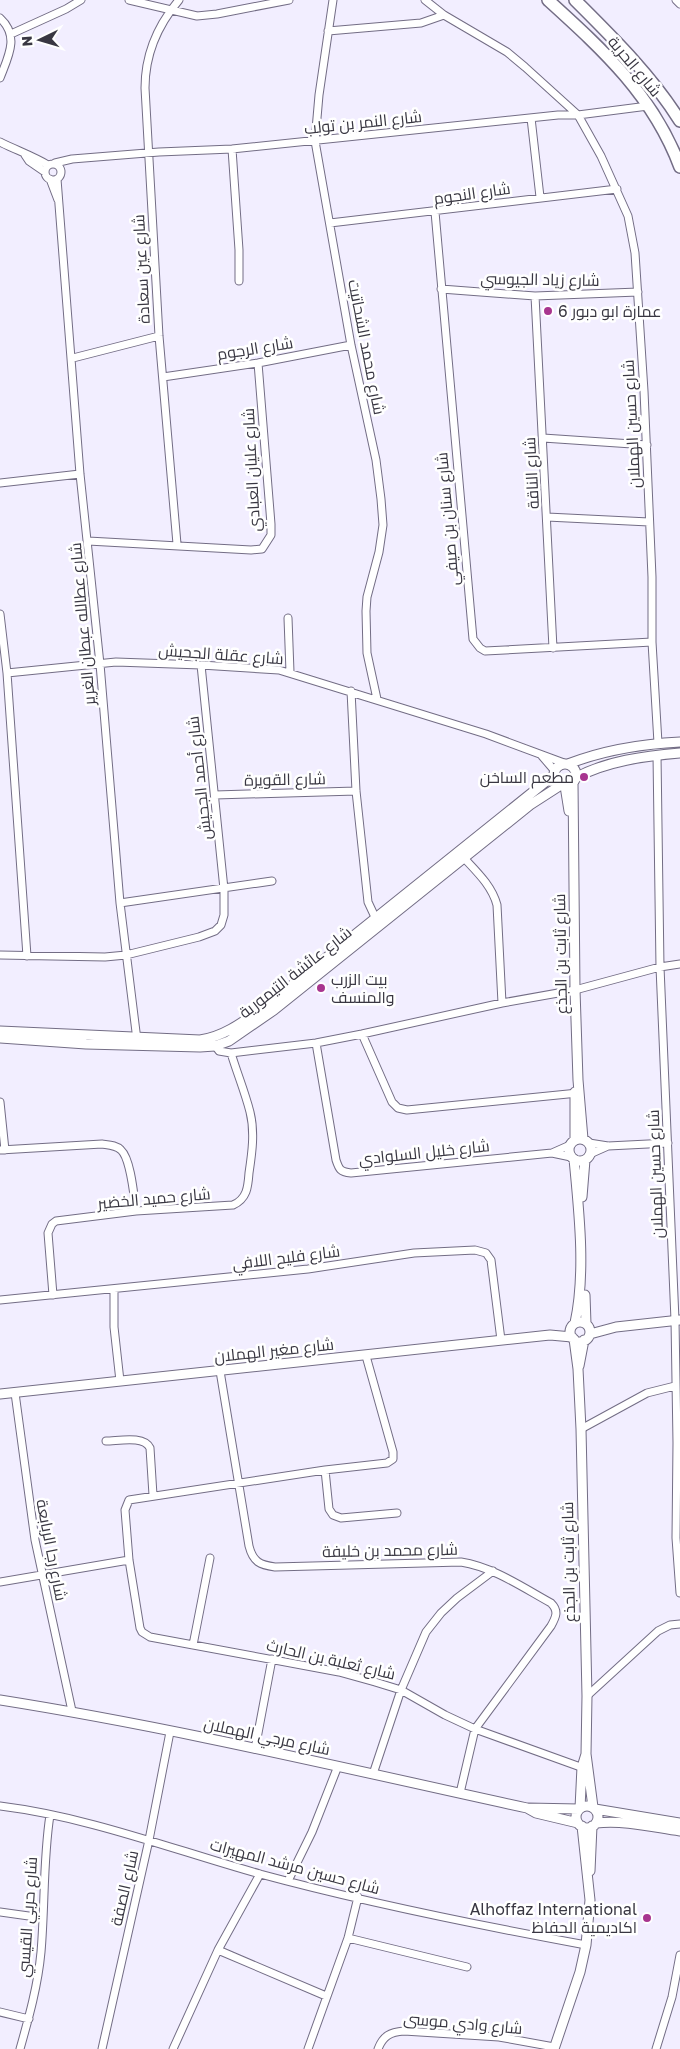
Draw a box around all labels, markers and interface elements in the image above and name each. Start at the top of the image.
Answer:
north arrow [15,15,65,65]
street label: شارع الحرية [602,32,666,102]
text: N [18,35,35,47]
street label: شارع النمر بن تولب [303,106,423,140]
street label: شارع النجوم [432,178,512,210]
street label: شارع عين سعادة [128,214,156,324]
street label: شارع زياد الجيوسي [480,268,600,293]
street label: شارع محمد الشحاتيت [342,278,390,417]
place label: عمارة ابو دبور 6 [558,301,662,321]
marker: عمارة ابو دبور 6 [542,305,554,317]
street label: شارع الرجوم [216,332,295,366]
street label: شارع حسين الهملان [618,359,646,489]
street label: شارع عليان العبادي [238,407,268,532]
street label: شارع الناقة [519,436,545,510]
street label: شارع سنان بن صيفي [431,451,467,587]
street label: شارع عطالله عبطان الغرير [65,542,101,707]
street label: شارع عقلة الجحيش [158,640,284,670]
street label: شارع أحمد الجحيش [183,715,217,841]
place label: مطعم الساخن [480,767,574,789]
street label: شارع القويرة [244,768,326,792]
marker: مطعم الساخن [578,771,590,783]
street label: شارع ثابت بن الجذع [549,894,573,1014]
street label: شارع عائشة التيمورية [235,922,357,1024]
place label: بيت الزرب والمنسف [331,969,395,1007]
marker: بيت الزرب والمنسف [315,982,327,994]
street label: شارع حسين الهملان [643,1109,669,1239]
street label: شارع خليل السلوادي [357,1135,491,1173]
street label: شارع حميد الخضير [96,1183,212,1215]
street label: شارع فليح اللافي [231,1240,342,1278]
street label: شارع مغير الهملان [213,1334,335,1368]
street label: شارع رجا الربابعة [30,1498,72,1603]
street label: شارع ثابت بن الجذع [557,1502,581,1622]
street label: شارع محمد بن خليفة [322,1539,458,1563]
street label: شارع ثعلبة بن الحارث [264,1634,397,1686]
street label: شارع مرجي الهملان [201,1713,332,1763]
street label: شارع حسين مرشد المهيرات [207,1834,382,1900]
street label: شارع الصفة [106,1848,144,1928]
street label: شارع حربي القيسي [13,1856,45,1978]
place label: Alhoffaz International اكاديمية الحفاظ [470,1899,637,1937]
marker: Alhoffaz International اكاديمية الحفاظ [641,1912,653,1924]
street label: شارع وادي موسى [402,2008,523,2042]

